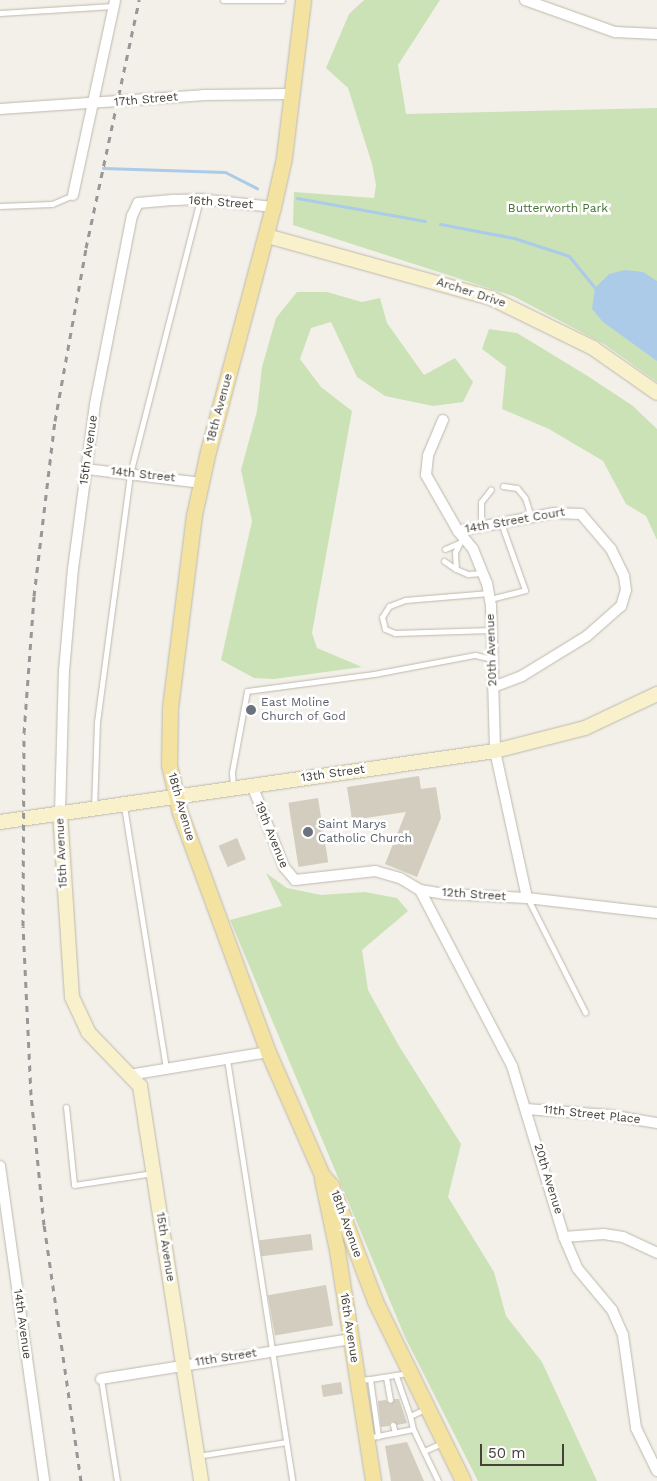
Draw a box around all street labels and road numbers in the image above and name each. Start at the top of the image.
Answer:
street label: 17th Street [113,90,179,110]
street label: 16th Street [188,194,254,212]
street label: Archer Drive [434,275,508,311]
street label: 18th Avenue [204,372,236,444]
street label: 15th Avenue [77,414,101,486]
street label: 14th Street [110,464,176,486]
street label: 14th Street Court [464,505,566,537]
street label: 20th Avenue [484,613,500,687]
street label: 13th Street [300,762,366,786]
street label: 18th Avenue [164,771,198,843]
street label: 19th Avenue [251,799,291,871]
street label: 15th Avenue [53,817,71,889]
street label: 12th Street [441,886,507,904]
street label: 11th Street Place [543,1103,641,1127]
street label: 20th Avenue [530,1142,566,1216]
street label: 18th Avenue [327,1188,365,1260]
street label: 15th Avenue [152,1211,178,1283]
street label: 14th Avenue [10,1288,34,1360]
street label: 16th Avenue [336,1292,362,1364]
street label: 11th Street [194,1346,258,1370]

